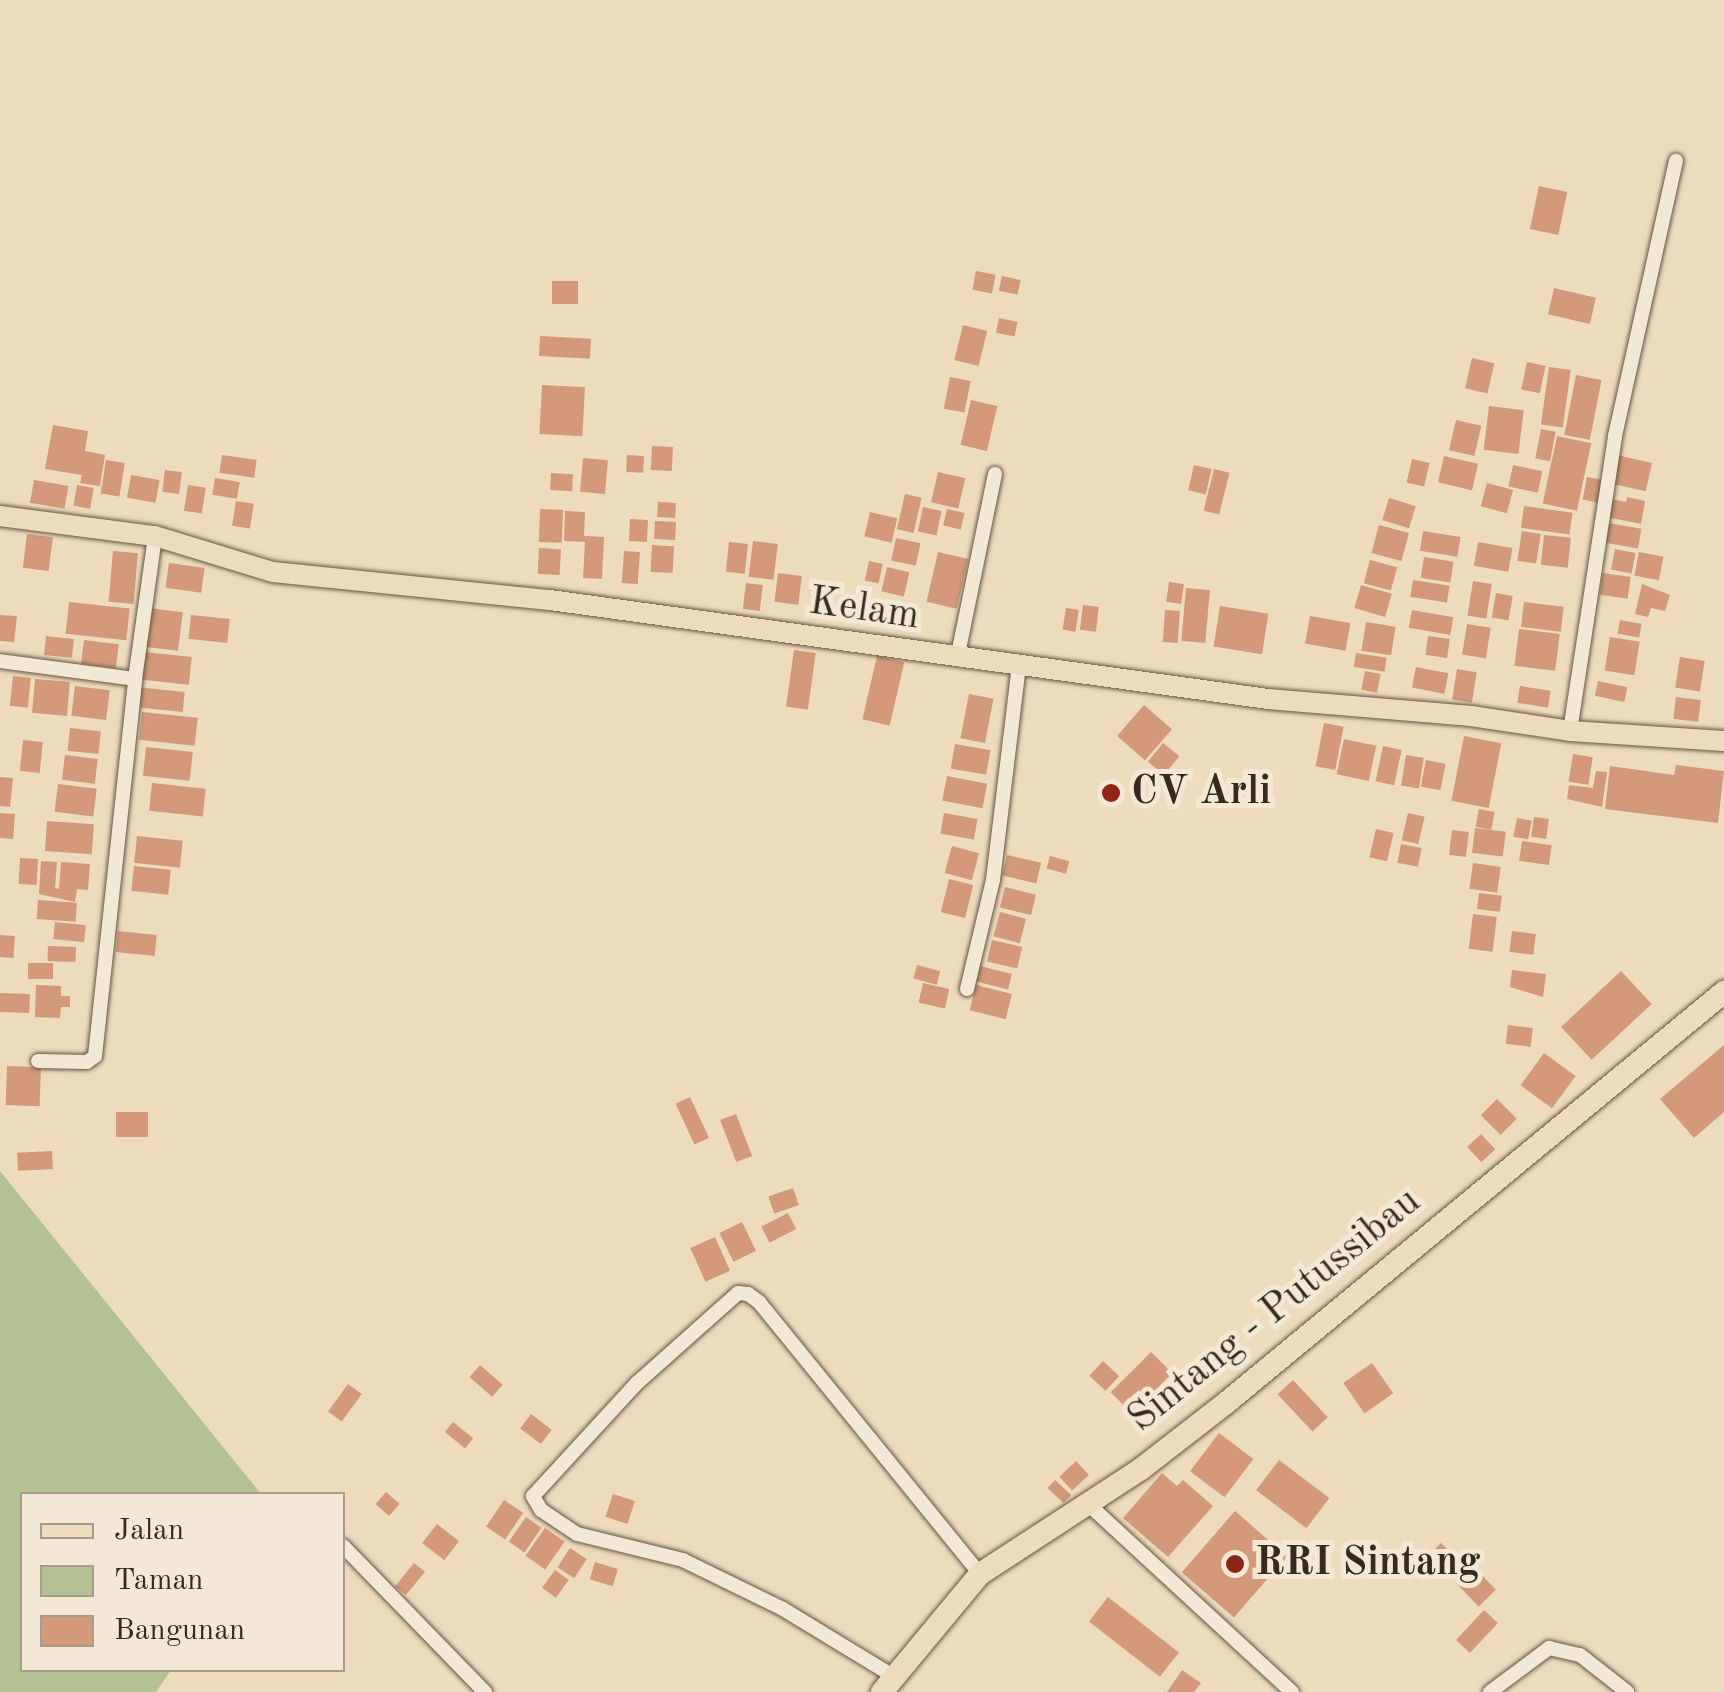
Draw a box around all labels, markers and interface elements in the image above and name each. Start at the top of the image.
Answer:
street label: Kelam [806,579,922,641]
place label: CV Arli [1131,769,1271,817]
marker: CV Arli [1100,782,1122,804]
street label: Sintang - Putussibau [1119,1178,1431,1444]
legend [20,1492,345,1672]
text: Jalan [114,1516,184,1546]
place label: RRI Sintang [1255,1540,1480,1588]
marker: RRI Sintang [1224,1553,1246,1575]
text: Taman [114,1566,204,1596]
text: Bangunan [114,1616,245,1646]

